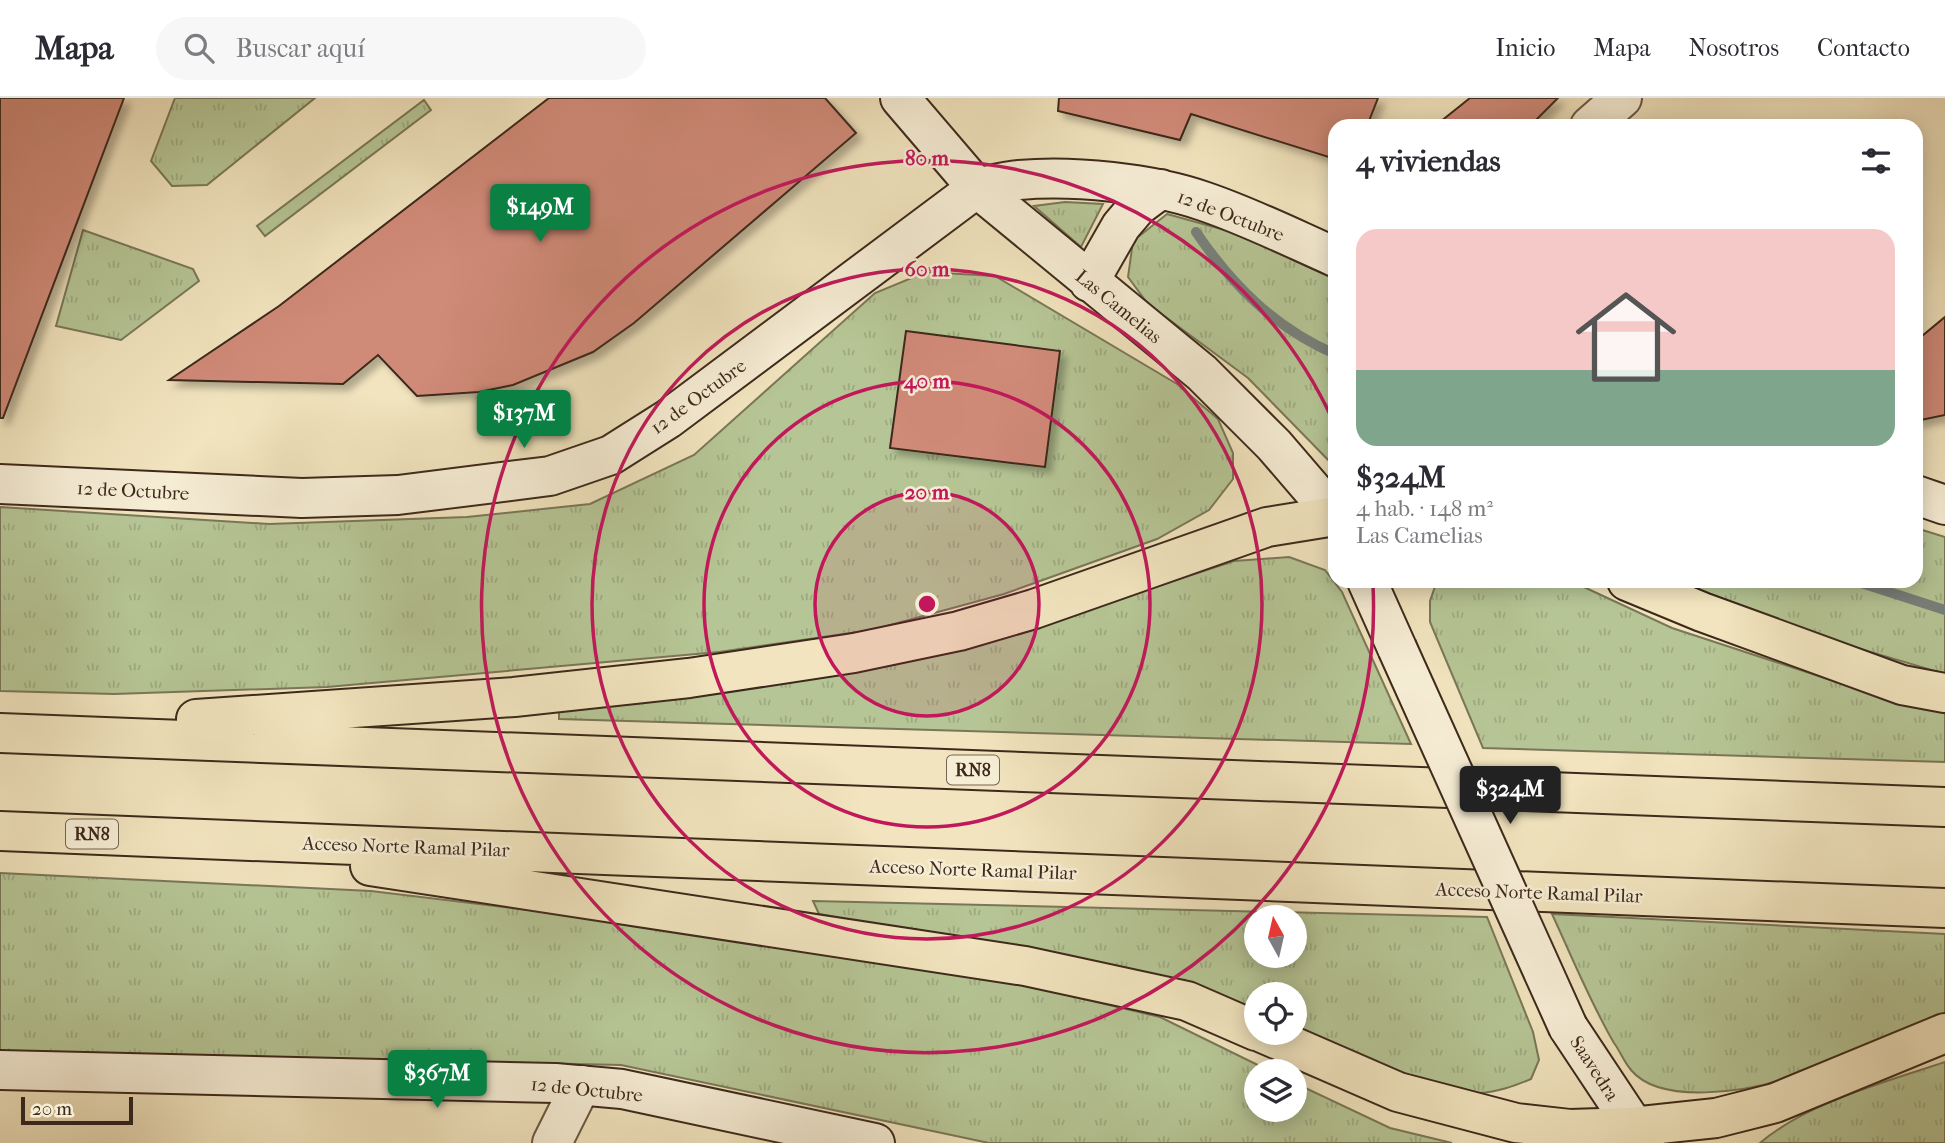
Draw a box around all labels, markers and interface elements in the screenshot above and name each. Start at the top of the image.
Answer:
search box [156,17,646,80]
text: Mapa [35,29,114,68]
icon: search [180,29,218,67]
text: Buscar aquí [236,33,365,64]
text: Inicio [1495,34,1555,62]
text: Mapa [1593,34,1651,62]
text: Nosotros [1689,34,1779,62]
text: Contacto [1817,34,1910,62]
icon: filters [1857,142,1895,180]
text: 4 viviendas [1356,144,1501,179]
text: 80 m [905,146,950,170]
pin: $149M [491,184,589,244]
street label: 12 de Octubre [1174,186,1287,246]
text: $149M [506,193,574,220]
text: 60 m [905,257,950,281]
street label: Las Camelias [1071,265,1166,348]
icon: home [1563,274,1689,400]
street label: 12 de Octubre [647,355,751,439]
text: 40 m [903,369,951,394]
pin: $137M [475,390,573,450]
text: $137M [493,399,555,426]
text: $324M [1356,460,1445,495]
street label: 12 de Octubre [76,477,190,505]
text: 20 m [905,480,950,504]
text: 4 hab. · 148 m² [1356,495,1493,522]
text: Las Camelias [1356,522,1483,549]
centre of rings [915,592,939,616]
road number: RN8 [947,756,999,784]
pin: $324M [1461,766,1559,826]
text: $324M [1476,775,1544,802]
road number: RN8 [66,820,118,848]
street label: Acceso Norte Ramal Pilar [301,832,511,862]
street label: Acceso Norte Ramal Pilar [868,855,1078,885]
street label: Acceso Norte Ramal Pilar [1434,878,1644,908]
north arrow [1244,905,1307,968]
map controls [1244,905,1307,1122]
button: locate [1244,982,1307,1045]
street label: Saavedra [1565,1032,1623,1105]
pin: $367M [388,1051,486,1110]
text: $367M [404,1059,470,1086]
button: layers [1244,1059,1307,1122]
street label: 12 de Octubre [530,1073,644,1107]
scale bar [21,1094,133,1126]
text: 20 m [32,1098,72,1120]

